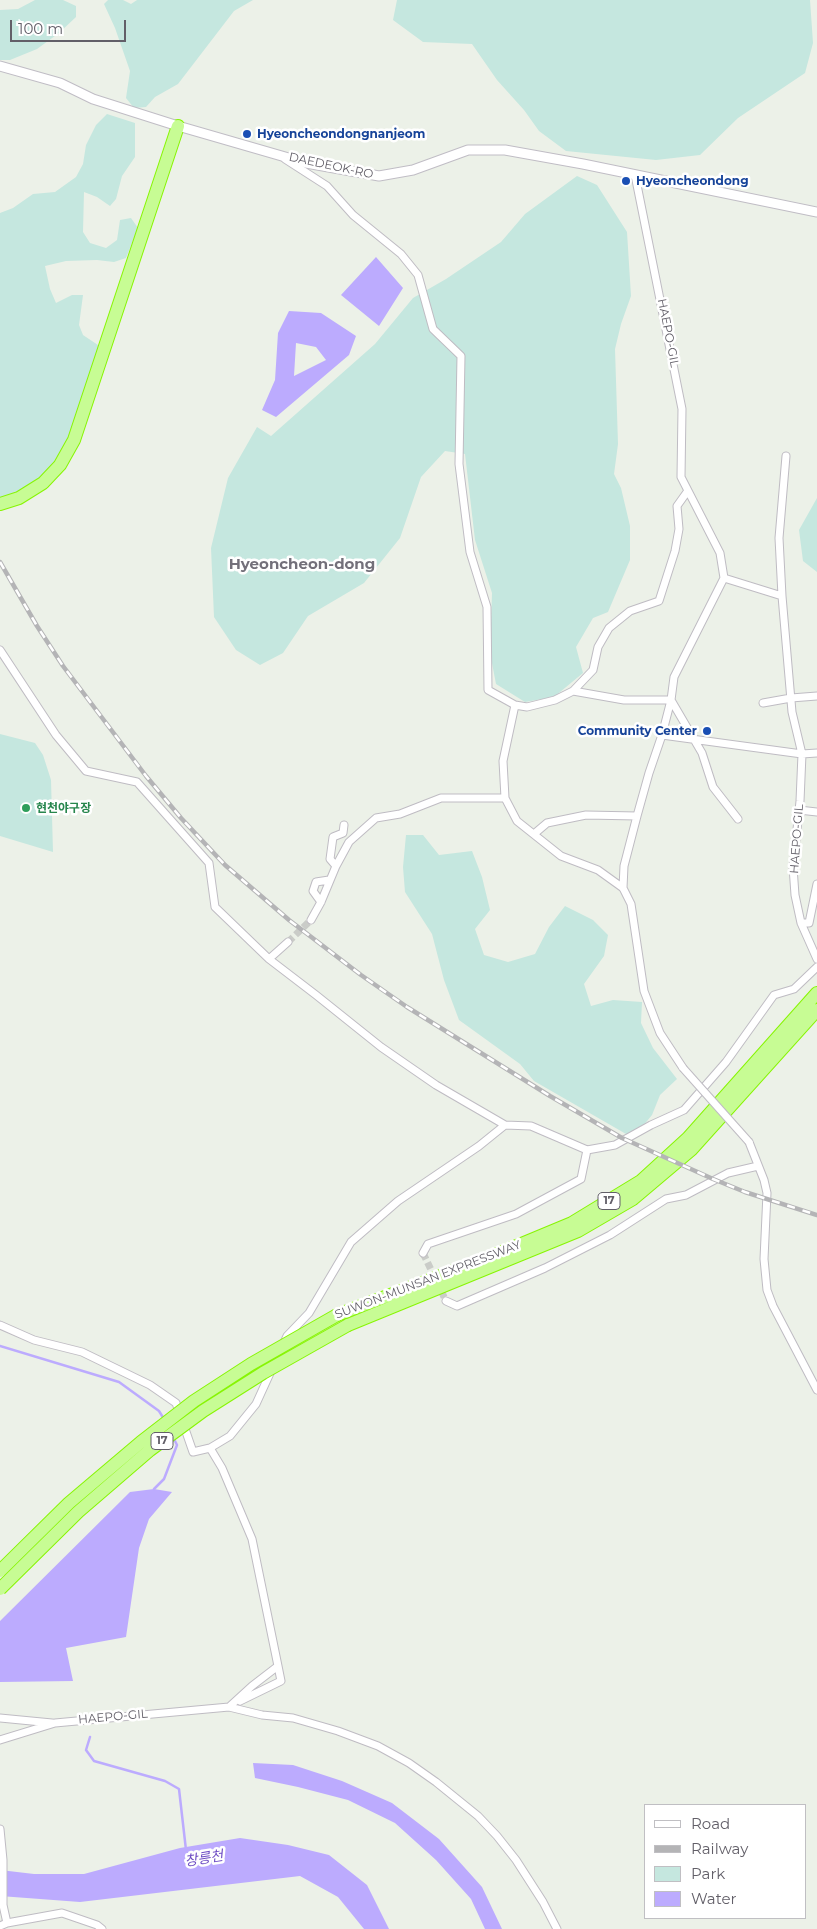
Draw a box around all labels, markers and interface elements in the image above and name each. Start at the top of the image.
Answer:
scale bar [12,10,129,42]
text: 100 m [18,19,63,38]
place label: Hyeoncheondongnanjeom [257,127,425,141]
marker: Hyeoncheondongnanjeom [241,128,253,140]
street label: DAEDEOK-RO [288,150,374,182]
place label: Hyeoncheondong [636,174,749,188]
marker: Hyeoncheondong [620,175,632,187]
street label: HAEPO-GIL [654,297,682,369]
district label: Hyeoncheon-dong [229,556,375,574]
place label: Community Center [578,724,697,738]
marker: Community Center [701,725,713,737]
place label: 현천야구장 [36,801,91,815]
marker: 현천야구장 [20,802,32,814]
street label: HAEPO-GIL [787,804,807,874]
road number: 17 [598,1192,620,1210]
street label: SUWON-MUNSAN EXPRESSWAY [333,1238,523,1322]
road number: 17 [151,1432,173,1450]
street label: HAEPO-GIL [78,1707,148,1727]
legend [644,1804,807,1919]
text: Road [691,1814,730,1833]
text: Railway [691,1839,748,1858]
water label: 창릉천 [184,1848,224,1870]
text: Park [691,1864,725,1883]
text: Water [691,1889,737,1908]

